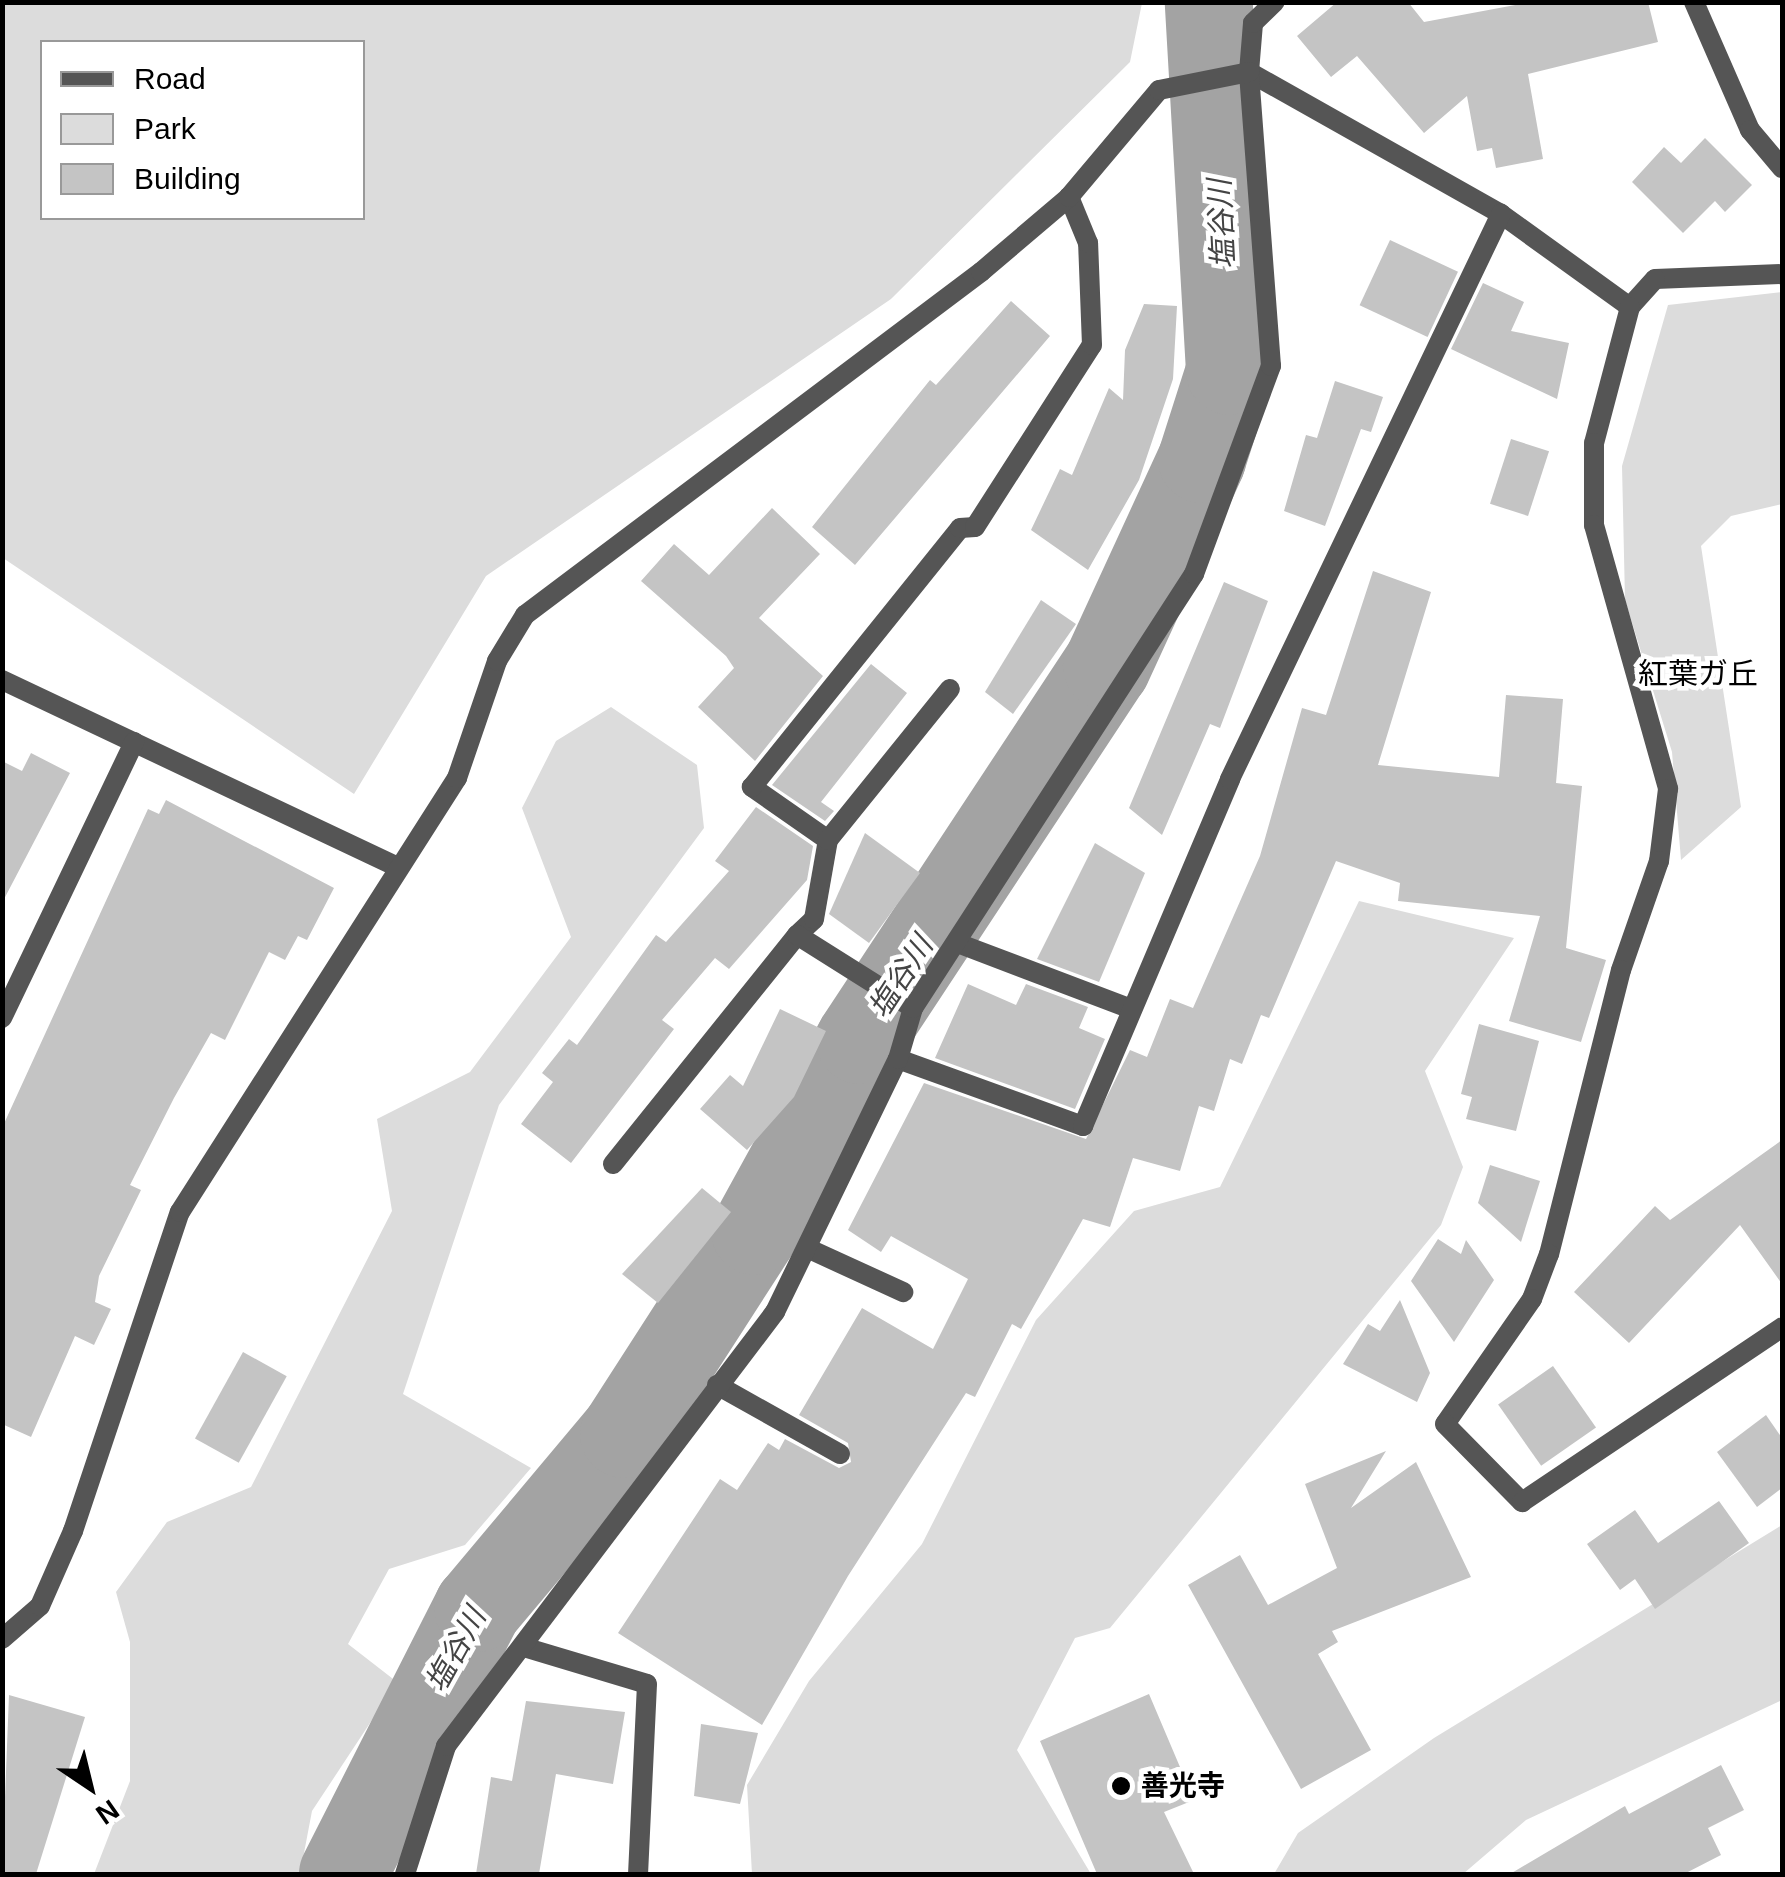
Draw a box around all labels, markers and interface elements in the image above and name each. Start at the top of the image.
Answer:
legend [40,40,365,220]
text: Road [134,62,206,95]
text: Park [134,112,196,145]
text: Building [134,162,241,195]
water label: 塩谷川 [1202,178,1242,270]
district label: 紅葉ガ丘 [1638,656,1758,692]
water label: 塩谷川 [861,929,941,1025]
water label: 塩谷川 [418,1602,494,1698]
north arrow [40,1737,140,1837]
place label: 善光寺 [1141,1769,1225,1803]
marker: 善光寺 [1110,1775,1132,1797]
text: N [90,1793,125,1830]

